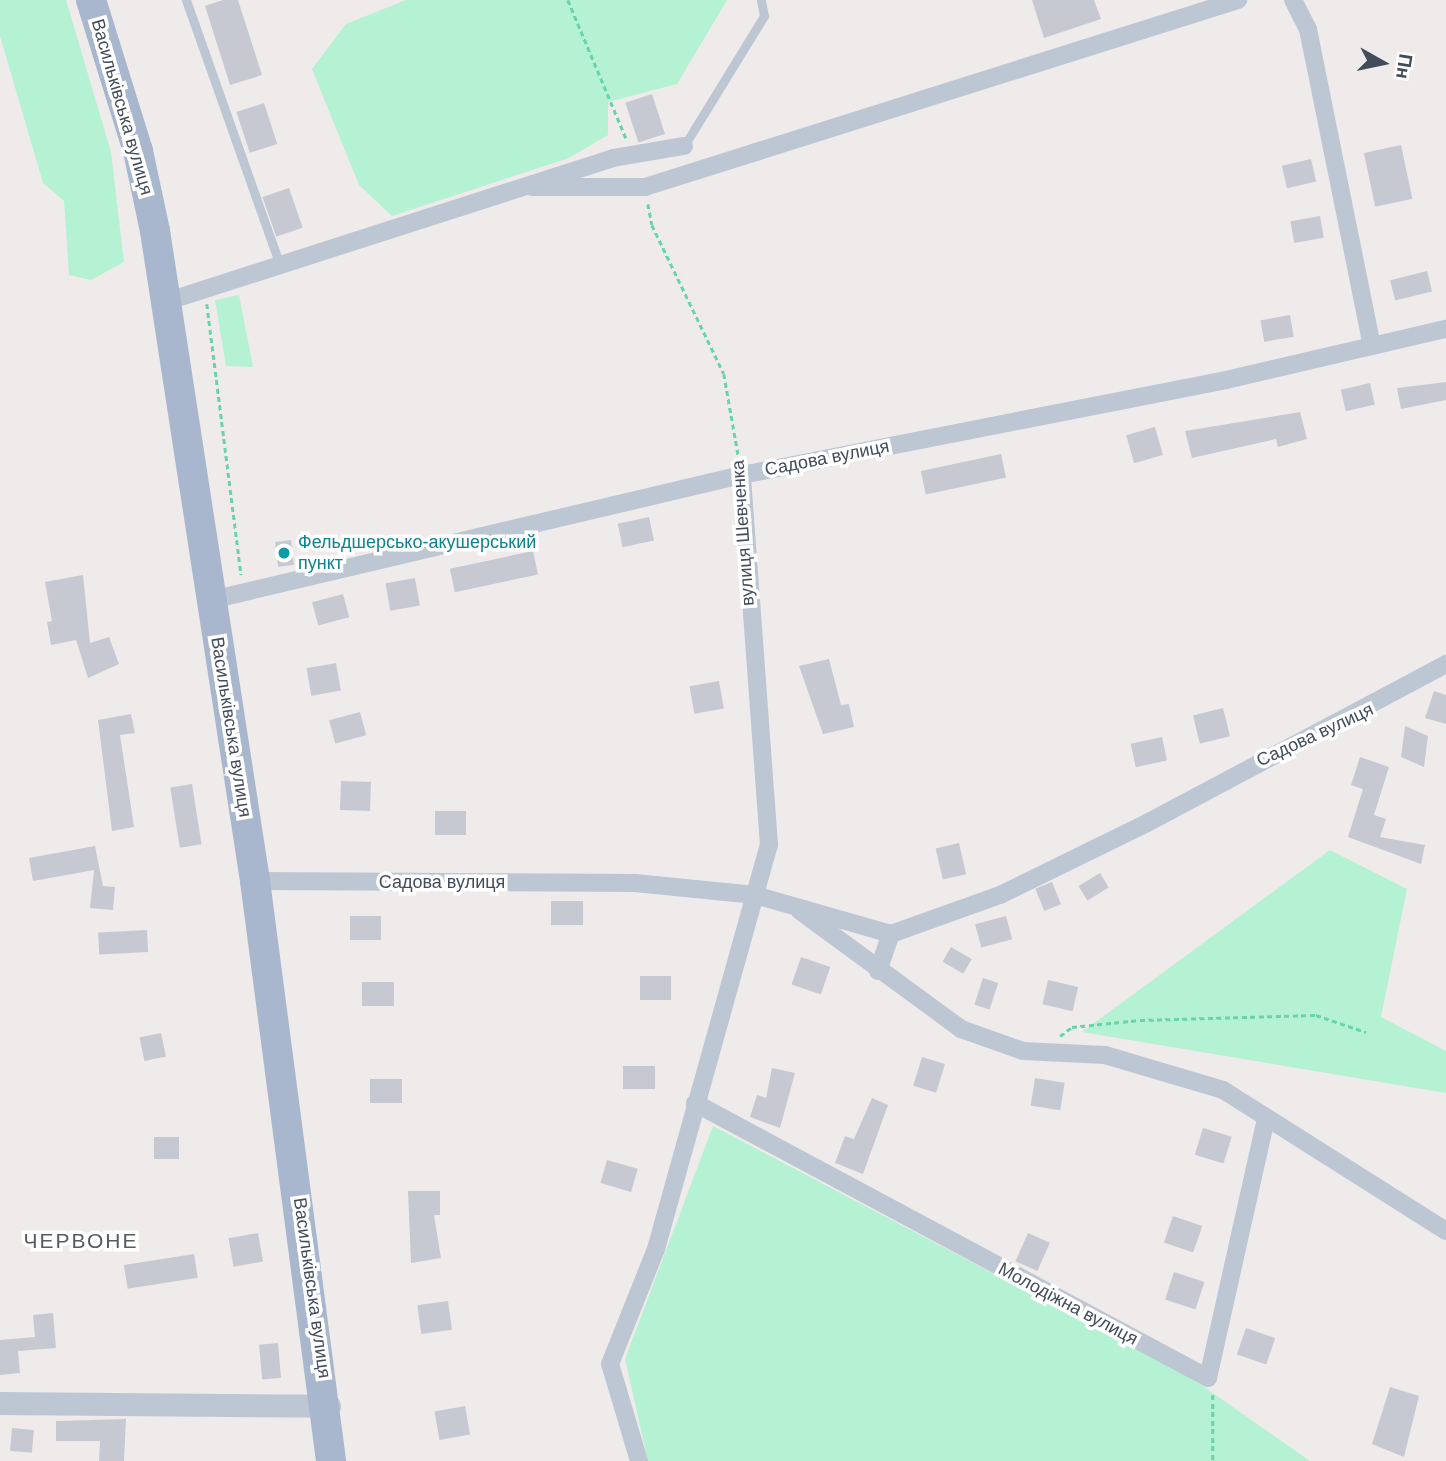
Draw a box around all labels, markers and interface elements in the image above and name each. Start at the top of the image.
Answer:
street label: Васильківська вулиця [87,16,157,198]
north arrow [1348,28,1418,98]
text: Пн [1392,52,1417,80]
street label: Садова вулиця [763,435,891,481]
street label: вулиця Шевченка [727,459,759,607]
place label: Фельдшерсько-акушерський пункт [298,532,536,574]
marker: Фельдшерсько-акушерський пункт [276,545,292,561]
street label: Васильківська вулиця [206,635,256,819]
street label: Садова вулиця [1253,698,1377,772]
street label: Садова вулиця [379,871,505,893]
street label: Васильківська вулиця [289,1196,335,1380]
district label: ЧЕРВОНЕ [24,1228,138,1254]
street label: Молодіжна вулиця [994,1258,1142,1350]

